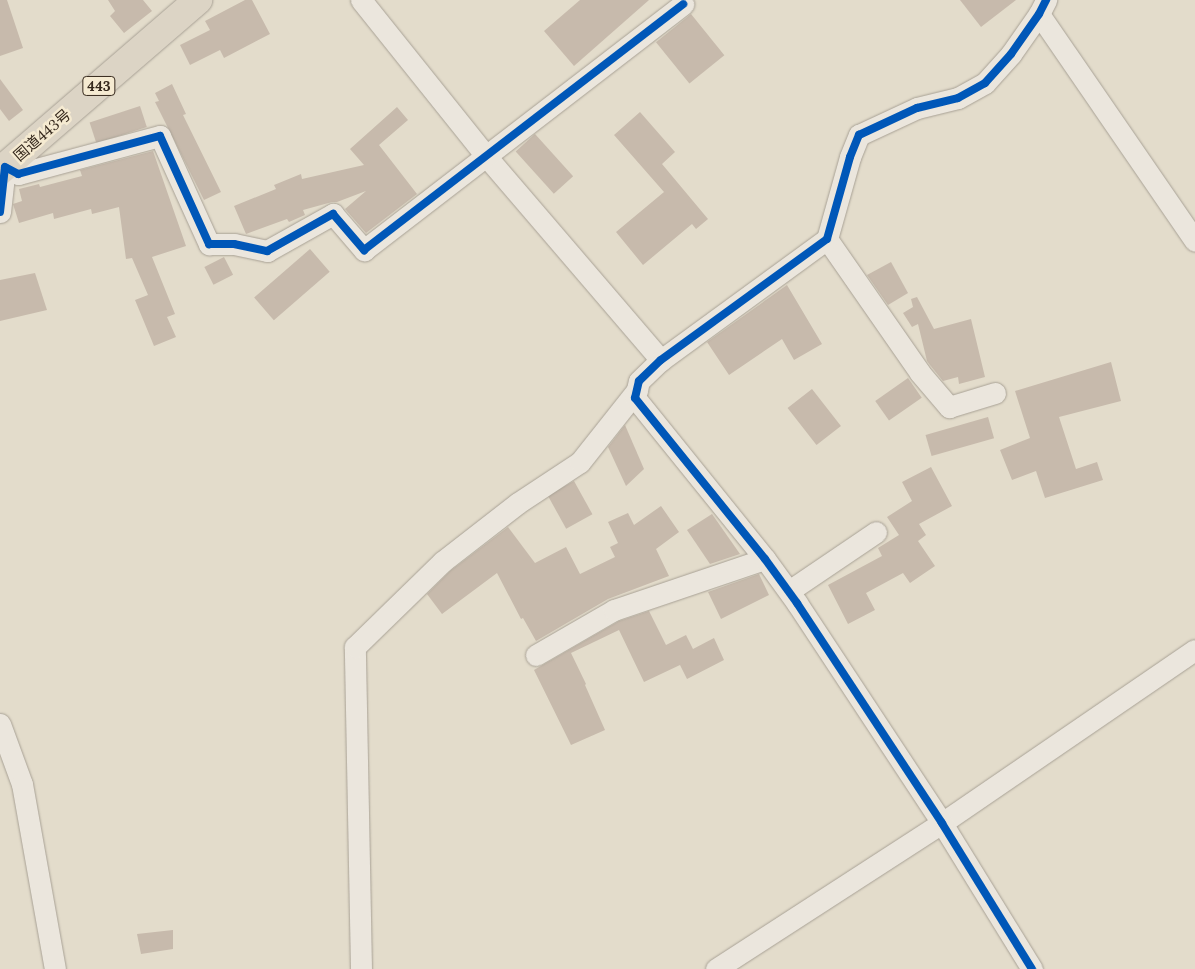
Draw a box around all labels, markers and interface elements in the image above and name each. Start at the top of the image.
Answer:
road number: 443 [82,74,116,98]
street label: 国道443号 [10,105,74,165]

